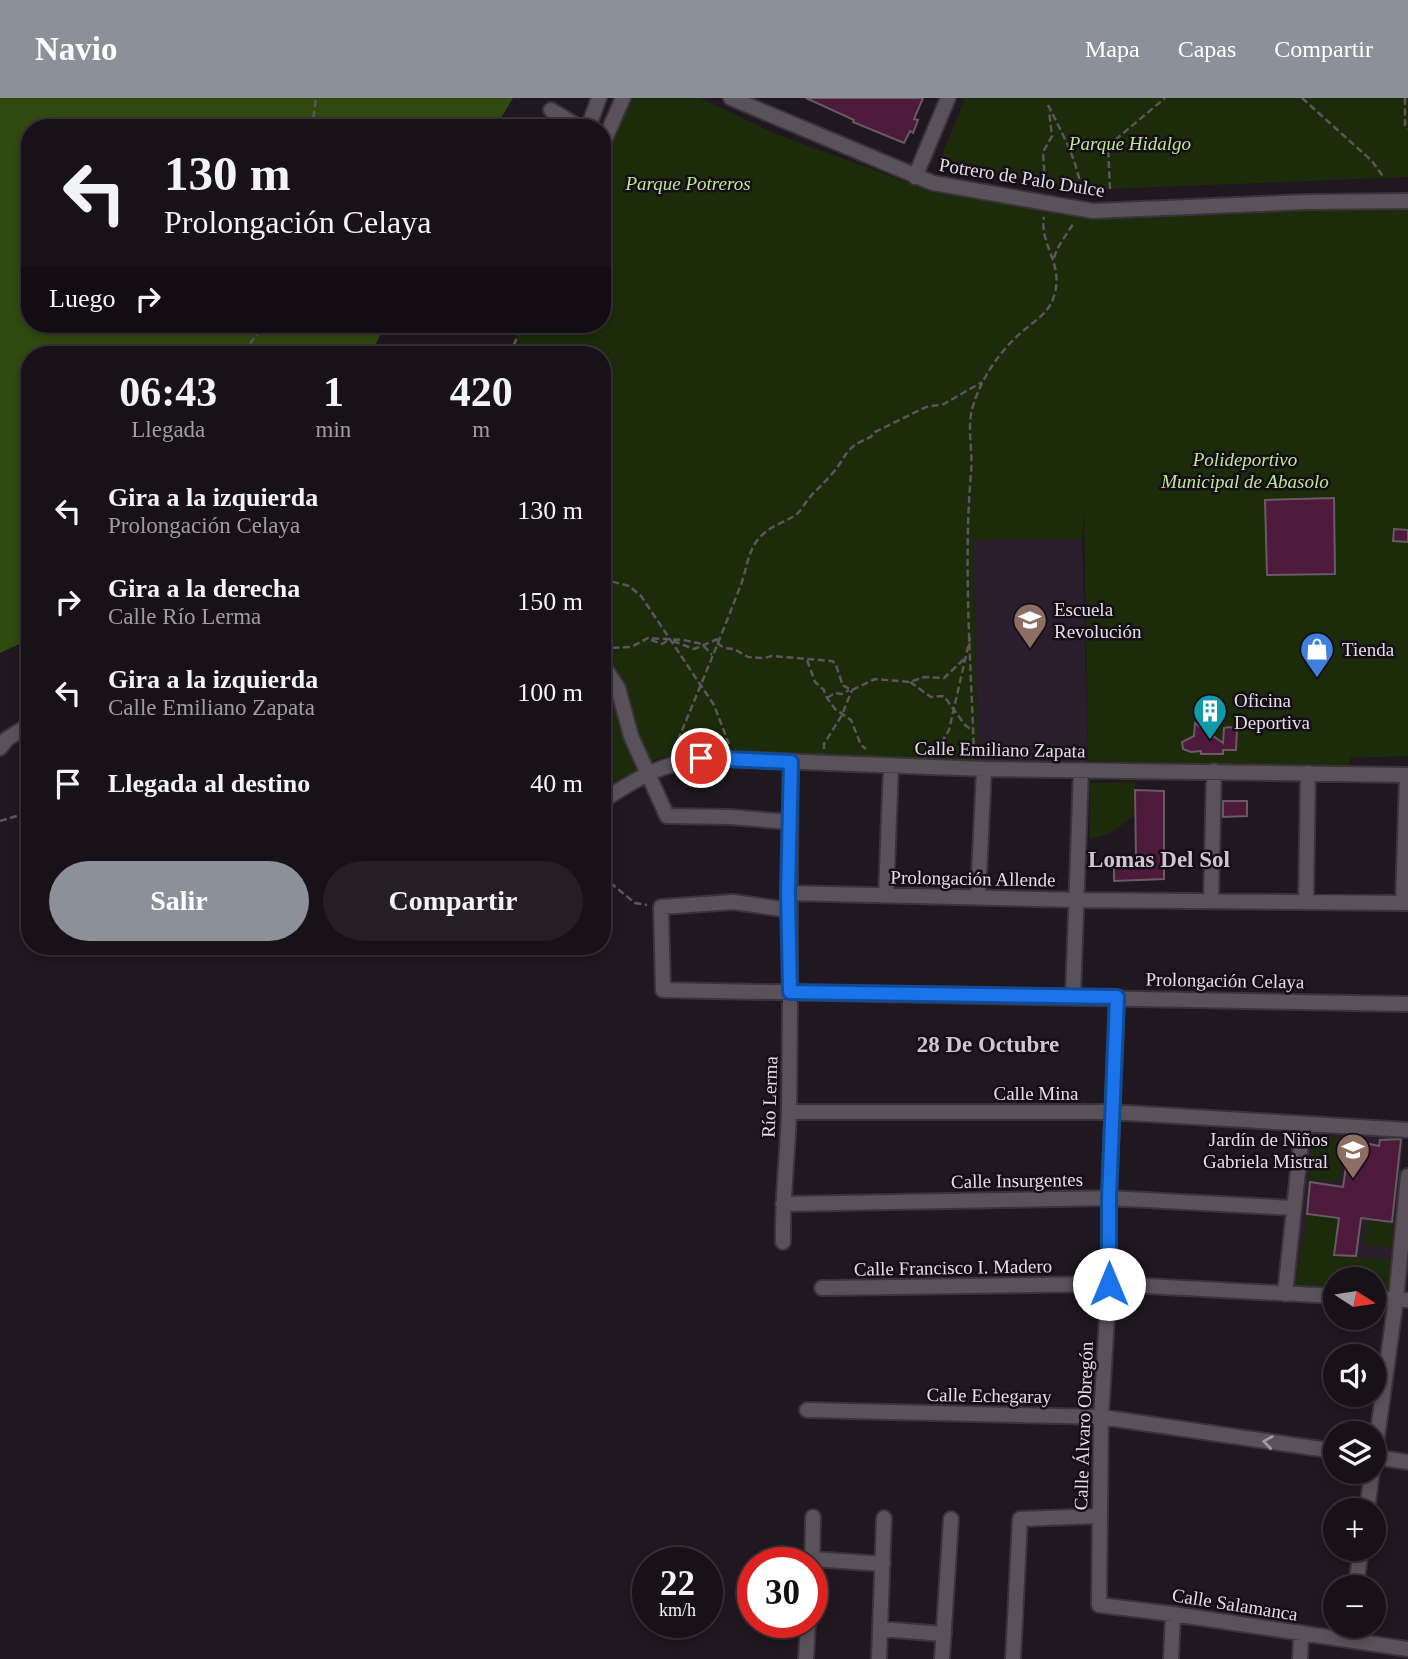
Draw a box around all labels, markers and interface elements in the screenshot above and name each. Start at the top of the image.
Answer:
text: Navio [35,31,118,67]
text: Mapa [1085,36,1140,62]
text: Capas [1178,36,1236,62]
text: Compartir [1274,36,1373,62]
park label: Parque Hidalgo [1068,133,1191,154]
text: 130 m [164,146,291,201]
icon: left [49,147,140,238]
street label: Potrero de Palo Dulce [938,154,1106,201]
park label: Parque Potreros [624,173,751,194]
text: Prolongación Celaya [164,204,431,240]
icon: right [129,280,167,318]
text: Luego [49,284,115,313]
text: 06:43 [119,369,217,415]
text: 1 [323,369,344,415]
text: 420 [450,369,513,415]
text: Llegada [131,417,205,442]
text: min [316,417,351,442]
text: m [472,417,490,442]
park label: Polideportivo Municipal de Abasolo [1160,449,1329,492]
text: Gira a la izquierda [108,483,318,512]
icon: left [49,492,87,530]
text: 130 m [517,496,583,525]
text: Prolongación Celaya [108,513,300,538]
text: Gira a la derecha [108,574,300,603]
icon: right [49,583,87,621]
text: 150 m [517,587,583,616]
place label: Escuela Revolución [1054,599,1142,642]
school or university icon: Escuela Revolución [1011,601,1049,650]
text: Calle Río Lerma [108,604,261,629]
shop icon: Tienda [1298,630,1336,679]
place label: Tienda [1342,639,1395,660]
text: Gira a la izquierda [108,665,318,694]
icon: left [49,674,87,712]
text: 100 m [517,678,583,707]
place label: Oficina Deportiva [1234,690,1311,733]
building icon: Oficina Deportiva [1191,692,1229,741]
text: Calle Emiliano Zapata [108,695,315,720]
pin [671,728,731,788]
street label: Calle Emiliano Zapata [914,738,1086,761]
icon: arrive [682,739,720,777]
icon: arrive [49,765,87,803]
text: Llegada al destino [108,769,310,798]
text: 40 m [530,769,583,798]
district label: Lomas Del Sol [1088,847,1230,872]
button: Salir [49,861,309,941]
button: Compartir [323,861,583,941]
street label: Prolongación Allende [890,867,1056,890]
street label: Prolongación Celaya [1145,969,1305,992]
district label: 28 De Octubre [917,1032,1059,1057]
street label: Río Lerma [758,1055,781,1138]
street label: Calle Mina [994,1083,1079,1104]
place label: Jardín de Niños Gabriela Mistral [1203,1129,1328,1172]
school or university icon: Jardín de Niños Gabriela Mistral [1334,1131,1372,1180]
street label: Calle Insurgentes [951,1169,1083,1192]
position arrow [1072,1247,1146,1321]
street label: Calle Francisco I. Madero [854,1255,1052,1280]
north arrow [1323,1267,1386,1330]
map controls [1323,1267,1386,1638]
street label: Calle Álvaro Obregón [1070,1341,1097,1511]
button: sound [1323,1344,1386,1407]
street label: Calle Echegaray [926,1384,1052,1407]
button: layers [1323,1421,1386,1484]
one-way arrow [1262,1434,1274,1449]
button: + [1323,1498,1386,1561]
speed limit sign: 30 [737,1547,828,1638]
text: 22 [660,1564,695,1603]
button: − [1323,1575,1386,1638]
street label: Calle Salamanca [1170,1584,1300,1625]
text: km/h [659,1600,696,1620]

